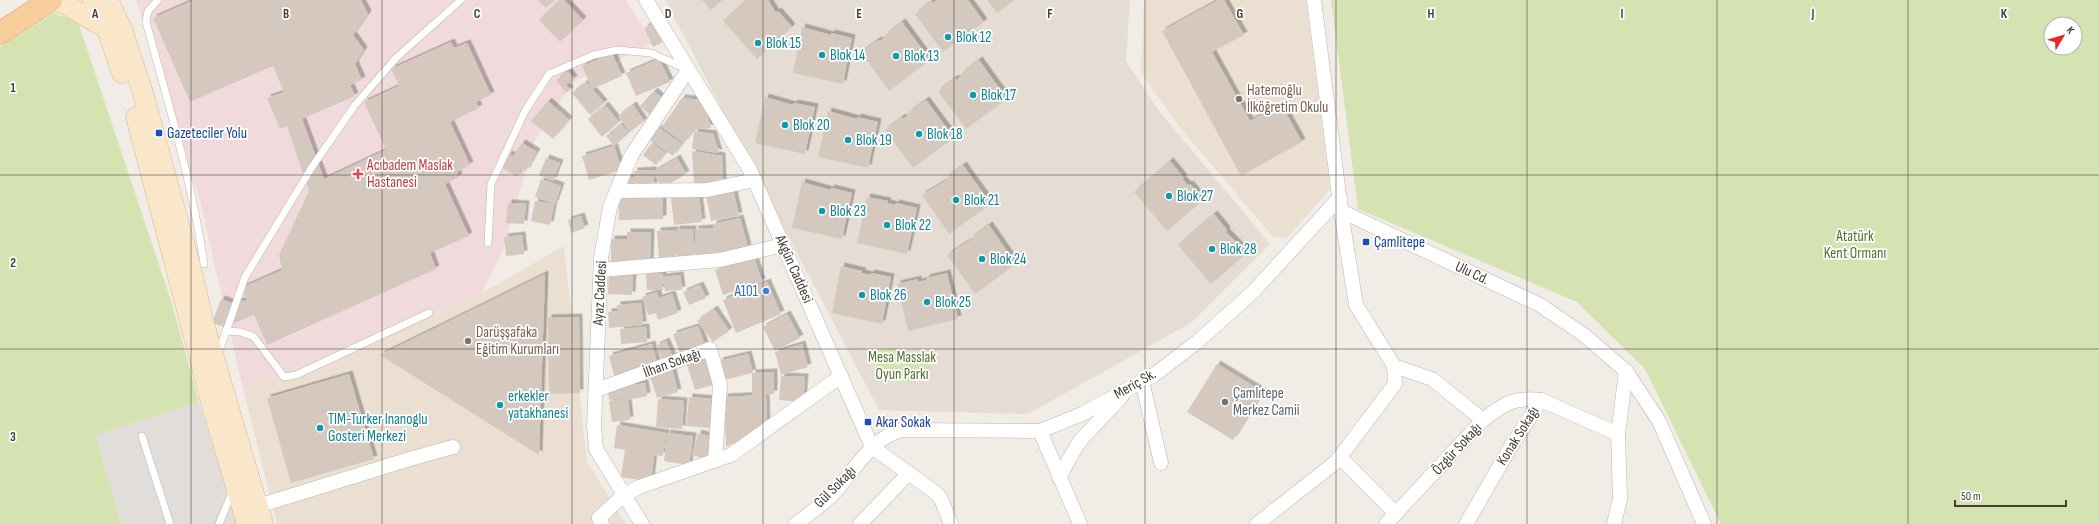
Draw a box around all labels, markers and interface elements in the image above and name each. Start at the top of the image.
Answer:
text: A [91,6,99,22]
text: B [283,6,289,22]
text: C [474,6,481,22]
text: D [665,6,672,22]
text: E [856,6,862,22]
text: F [1047,6,1053,22]
text: G [1237,6,1244,22]
text: H [1428,6,1435,22]
text: I [1621,6,1624,22]
text: J [1811,6,1815,22]
text: K [2001,6,2008,22]
north arrow [2043,16,2083,56]
text: K [2064,24,2078,37]
place label: Blok 12 [956,28,991,47]
marker: Blok 12 [943,32,953,42]
place label: Blok 15 [766,34,801,53]
marker: Blok 15 [753,38,763,48]
place label: Blok 14 [830,46,865,65]
place label: Blok 13 [904,47,939,66]
marker: Blok 14 [817,50,827,60]
marker: Blok 13 [891,51,901,61]
text: 1 [10,80,16,96]
place label: Hatemoğlu İlköğretim Okulu [1247,81,1328,117]
place label: Blok 17 [981,86,1016,105]
marker: Blok 17 [968,90,978,100]
marker: Hatemoğlu İlköğretim Okulu [1234,94,1244,104]
place label: Blok 20 [793,116,830,135]
marker: Blok 20 [780,120,790,130]
place label: Gazeteciler Yolu [167,124,247,143]
place label: Blok 18 [927,125,963,144]
marker: Gazeteciler Yolu [154,128,164,138]
marker: Blok 18 [914,129,924,139]
place label: Blok 19 [856,131,892,150]
marker: Blok 19 [843,135,853,145]
place label: Acıbadem Maslak Hastanesi [366,156,453,192]
marker: Acıbadem Maslak Hastanesi [352,168,364,180]
place label: Blok 27 [1177,187,1213,206]
place label: Blok 21 [964,191,1000,210]
marker: Blok 27 [1164,191,1174,201]
marker: Blok 21 [951,195,961,205]
place label: Blok 23 [830,202,866,221]
marker: Blok 23 [817,206,827,216]
place label: Blok 22 [895,216,931,235]
marker: Blok 22 [882,220,892,230]
park label: Atatürk Kent Ormanı [1824,227,1886,263]
street label: Akgün Caddesi [770,231,818,306]
place label: Çamlitepe [1374,233,1425,252]
marker: Çamlitepe [1361,237,1371,247]
place label: Blok 28 [1220,240,1257,259]
marker: Blok 28 [1207,244,1217,254]
place label: Blok 24 [990,250,1026,269]
marker: Blok 24 [977,254,987,264]
text: 2 [10,255,16,271]
street label: Ulu Cd. [1452,257,1492,289]
street label: Ayaz Caddesi [589,260,611,327]
place label: A101 [733,282,759,301]
marker: A101 [761,286,771,296]
place label: Blok 26 [870,286,907,305]
marker: Blok 26 [857,290,867,300]
place label: Blok 25 [935,293,971,312]
marker: Blok 25 [922,297,932,307]
place label: Darüşşafaka Eğitim Kurumları [476,323,559,359]
marker: Darüşşafaka Eğitim Kurumları [463,336,473,346]
street label: İlhan Sokağı [641,344,703,382]
park label: Mesa Masslak Oyun Parkı [868,348,936,384]
street label: Meriç Sk. [1111,364,1160,404]
place label: Çamlıtepe Merkez Camii [1233,384,1300,420]
place label: erkekler yatakhanesi [508,387,568,423]
marker: Çamlıtepe Merkez Camii [1220,397,1230,407]
marker: erkekler yatakhanesi [495,400,505,410]
street label: Konak Sokağı [1492,403,1544,469]
place label: TIM-Turker Inanoglu Gosteri Merkezi [328,410,428,446]
place label: Akar Sokak [875,413,931,432]
marker: Akar Sokak [863,417,873,427]
street label: Özgür Sokağı [1428,419,1486,479]
marker: TIM-Turker Inanoglu Gosteri Merkezi [315,423,325,433]
text: 3 [10,429,16,445]
street label: Gül Sokağı [810,462,860,512]
scale bar [1955,482,2066,508]
text: 50 m [1961,489,1981,504]

